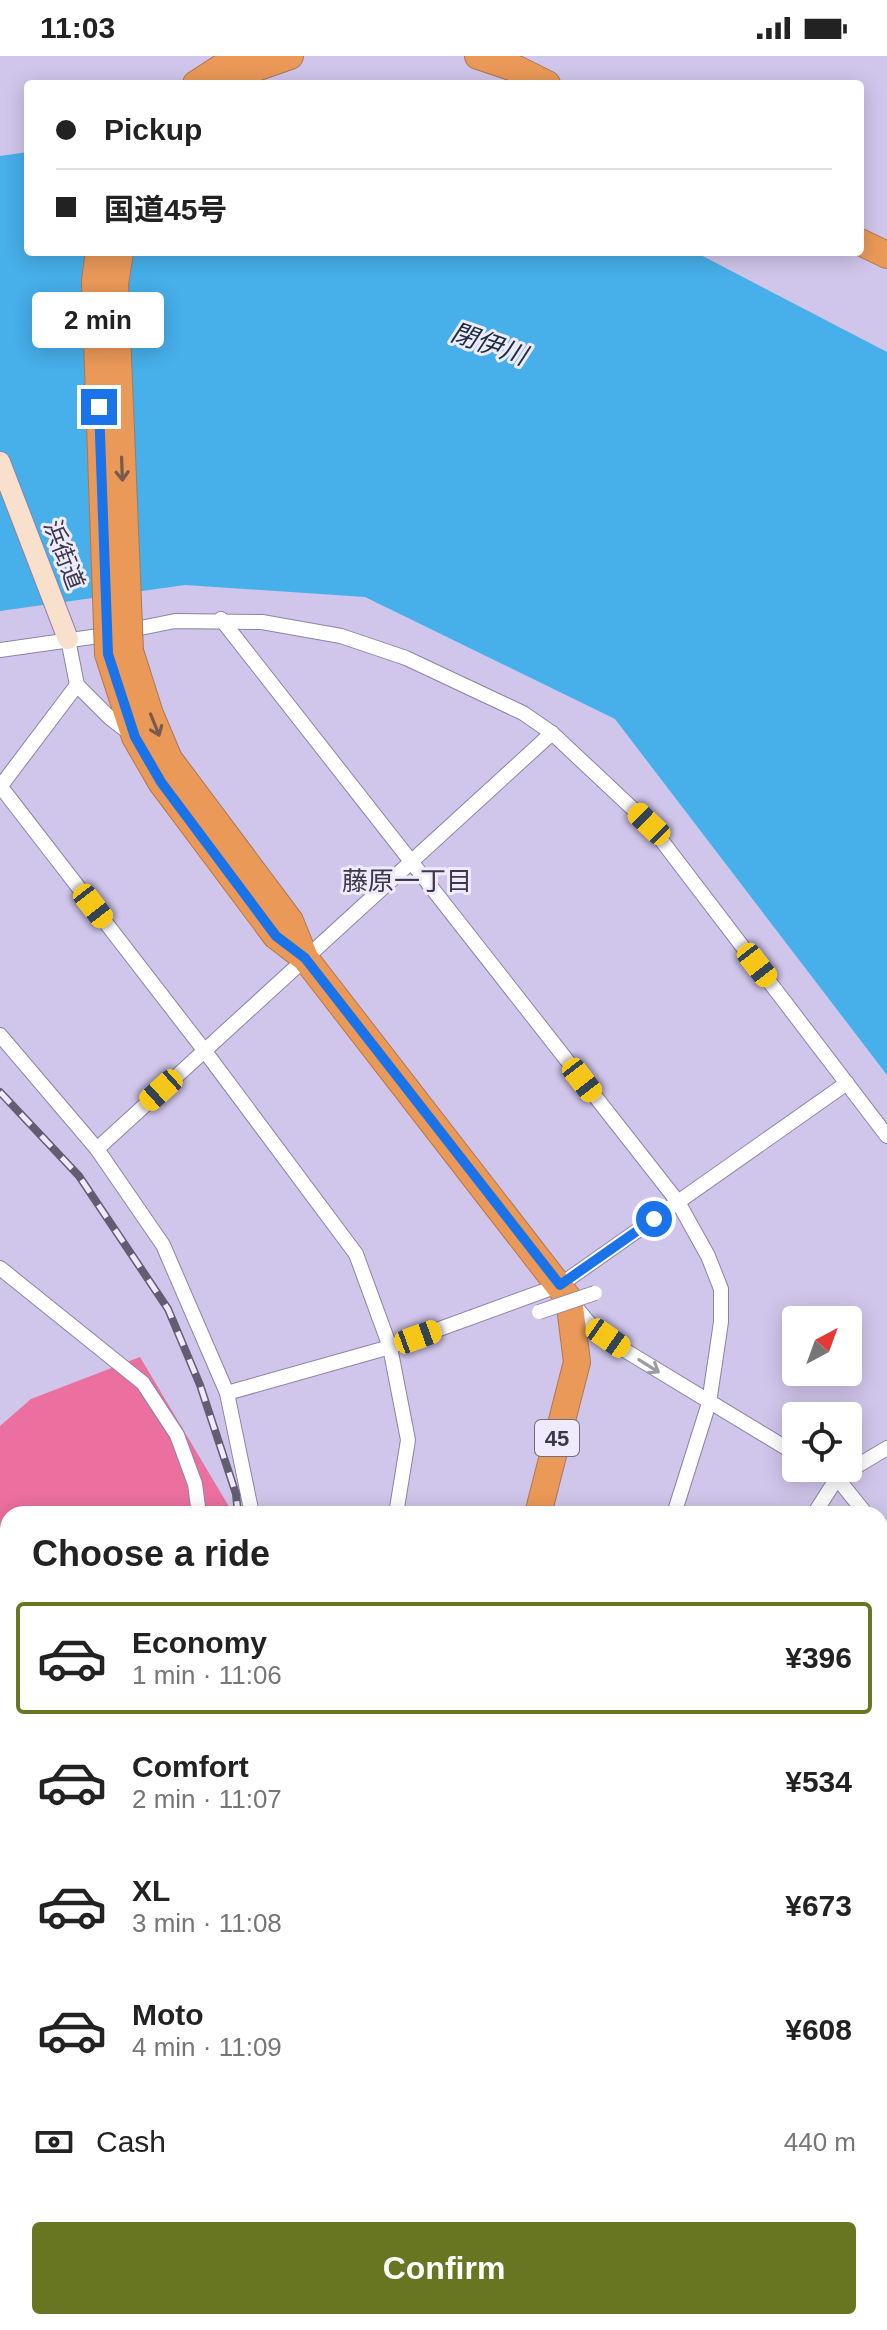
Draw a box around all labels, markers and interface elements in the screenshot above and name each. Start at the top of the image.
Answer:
text: 11:03 [40,11,115,44]
text: Pickup [104,113,202,146]
text: 国道45号 [104,193,227,226]
callout: 2 min [33,291,165,347]
text: 2 min [64,305,132,335]
water label: 閉伊川 [447,317,534,372]
route end [81,389,117,425]
one-way arrow [115,455,130,482]
street label: 浜街道 [39,516,90,593]
one-way arrow [148,712,163,737]
car [623,799,675,849]
district label: 藤原一丁目 [342,866,472,896]
car [69,880,117,932]
car [733,939,781,991]
car [558,1054,606,1106]
car [135,1065,187,1115]
route start [636,1201,672,1237]
north arrow [782,1306,862,1386]
map controls [782,1306,862,1482]
car [581,1314,635,1362]
car [391,1318,445,1356]
one-way arrow [638,1357,660,1374]
button: locate [782,1402,862,1482]
road number: 45 [535,1420,579,1456]
text: Choose a ride [32,1533,270,1574]
icon: car [36,1622,108,1694]
text: Economy [132,1626,267,1659]
text: ¥396 [785,1641,852,1674]
text: 1 min · 11:06 [132,1660,282,1690]
icon: car [36,1746,108,1818]
text: Comfort [132,1750,249,1783]
text: ¥534 [785,1765,852,1798]
text: 2 min · 11:07 [132,1784,282,1814]
icon: car [36,1870,108,1942]
text: XL [132,1874,170,1907]
text: ¥673 [785,1889,852,1922]
text: 3 min · 11:08 [132,1908,282,1938]
icon: car [36,1994,108,2066]
text: Moto [132,1998,204,2031]
text: ¥608 [785,2013,852,2046]
text: 4 min · 11:09 [132,2032,282,2062]
icon: cash [32,2120,76,2164]
text: Cash [96,2125,166,2158]
text: 440 m [784,2127,856,2157]
button: Confirm [32,2222,856,2314]

